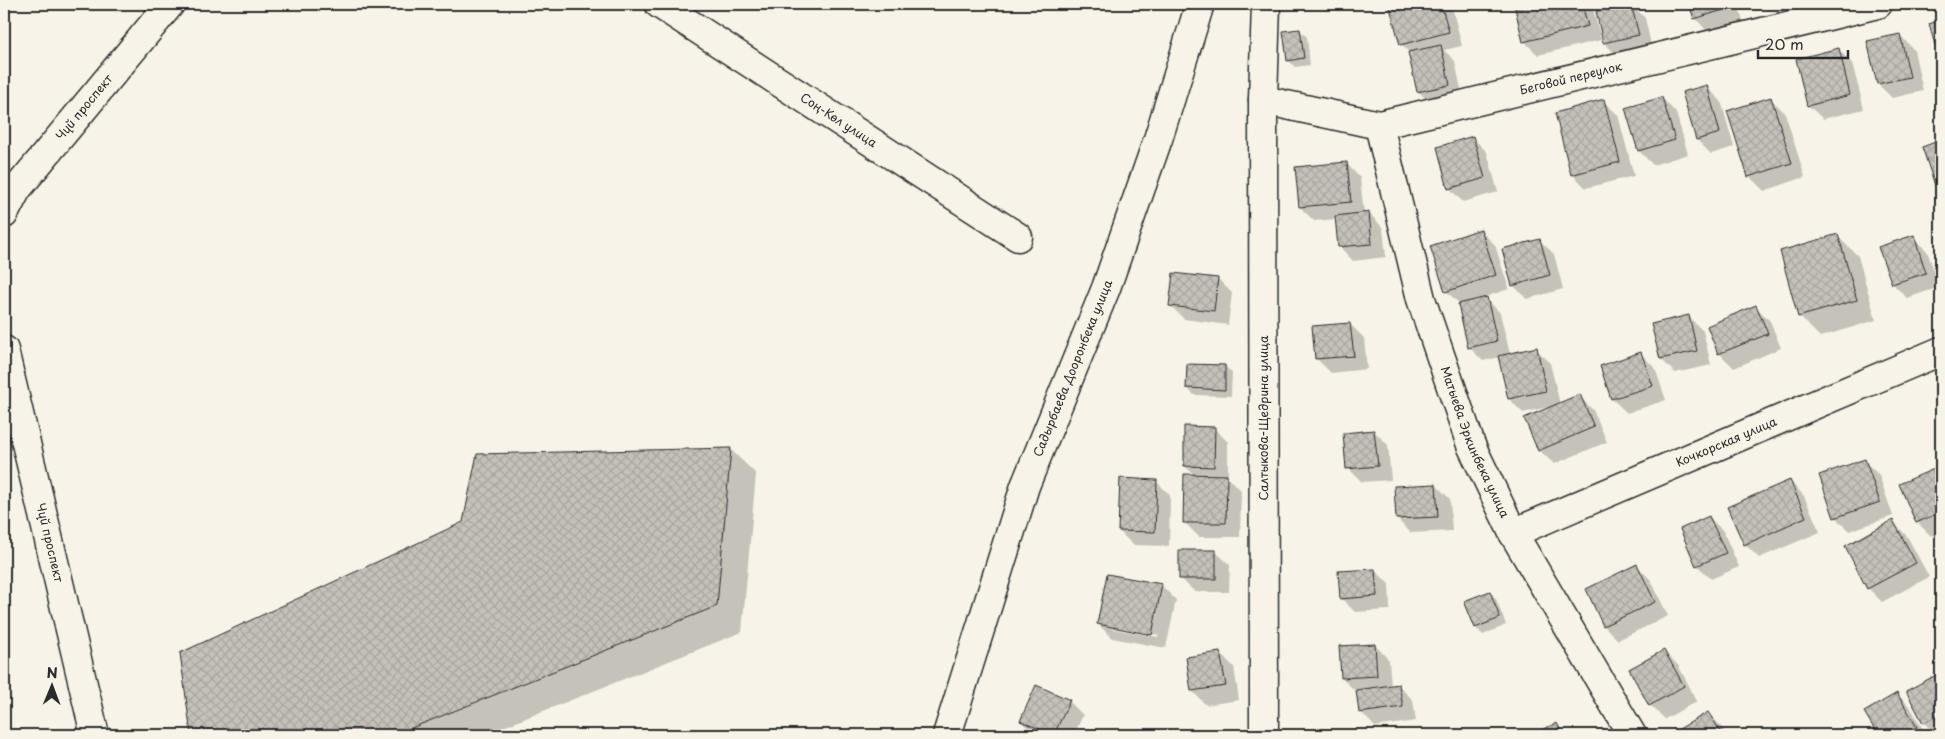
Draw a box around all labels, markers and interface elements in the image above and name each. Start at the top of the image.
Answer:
scale bar [1758,28,1848,60]
text: 20 m [1765,32,1804,55]
street label: Беговой переулок [1518,56,1624,99]
street label: Чүй проспект [51,70,116,144]
street label: Соң-Көл улица [797,88,881,151]
street label: Садырбаева Дооронбека улица [1028,277,1116,459]
street label: Салтыкова-Щедрина улица [1254,335,1272,501]
street label: Матыева Эркинбека улица [1437,364,1515,521]
street label: Кочкорская улица [1673,412,1780,471]
street label: Чүй проспект [32,501,69,584]
north arrow [28,662,78,712]
text: N [47,662,58,683]

